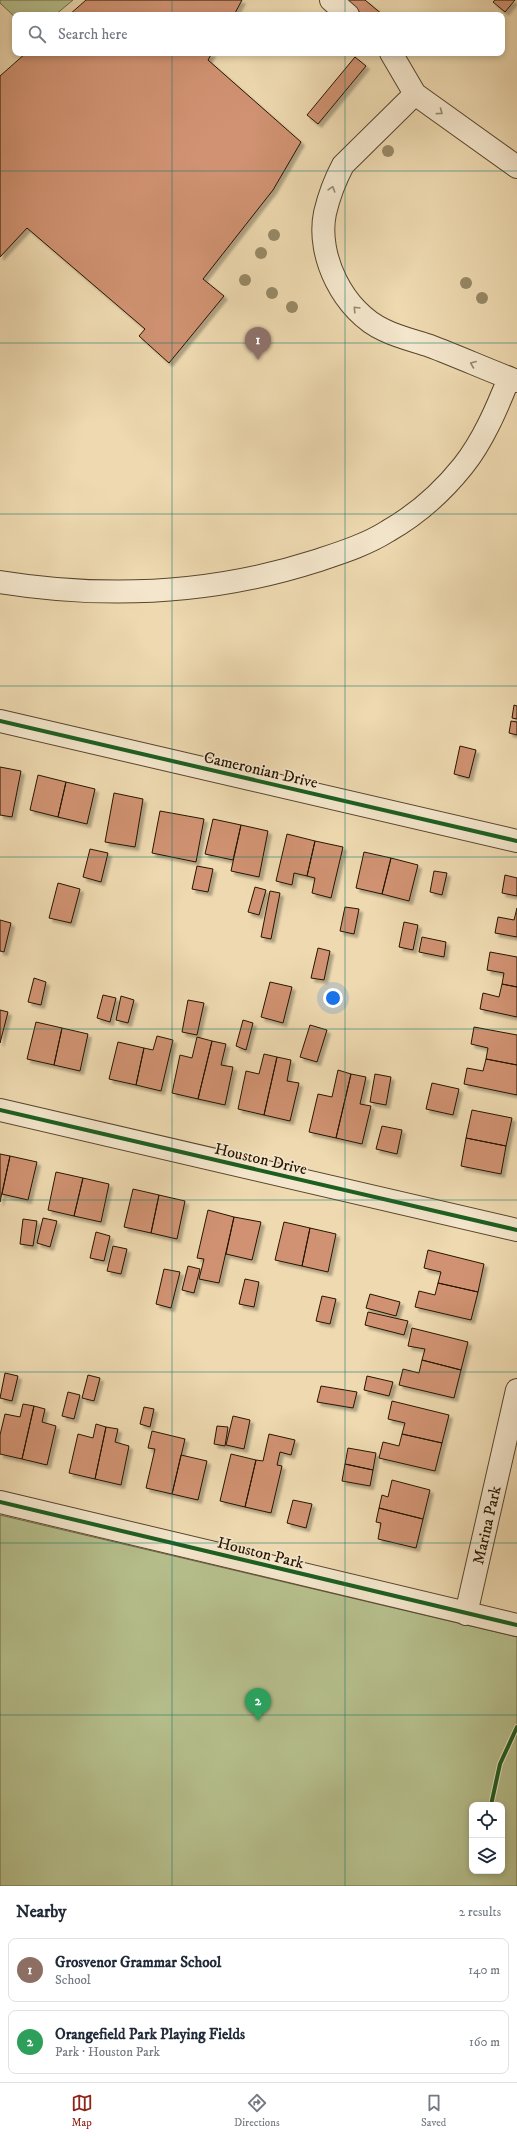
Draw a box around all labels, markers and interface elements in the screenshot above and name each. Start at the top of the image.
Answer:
search box [12,12,505,56]
icon: search [26,23,48,45]
text: Search here [58,25,127,44]
one-way arrow [436,107,443,115]
one-way arrow [327,186,336,193]
one-way arrow [353,306,361,314]
pin: 1 [245,327,271,360]
one-way arrow [469,360,476,368]
street label: Cameronian Drive [202,747,320,793]
your location [323,988,343,1008]
street label: Houston Drive [213,1139,309,1179]
street label: Marina Park [468,1484,506,1566]
street label: Houston Park [215,1533,306,1573]
pin: 2 [245,1688,271,1721]
map controls [469,1802,505,1874]
button: locate [469,1802,505,1838]
button: layers [469,1838,505,1874]
text: Nearby [16,1901,66,1923]
text: 2 results [459,1904,501,1920]
text: Grosvenor Grammar School [55,1953,221,1972]
text: 1 [28,1962,32,1978]
text: 140 m [468,1962,500,1978]
text: School [55,1972,91,1988]
text: Orangefield Park Playing Fields [55,2025,245,2044]
text: 2 [27,2034,33,2050]
text: 160 m [469,2034,500,2050]
text: Park · Houston Park [55,2044,160,2060]
tab: Map [71,2092,93,2130]
tab: Directions [234,2092,280,2130]
tab: Saved [421,2092,446,2130]

